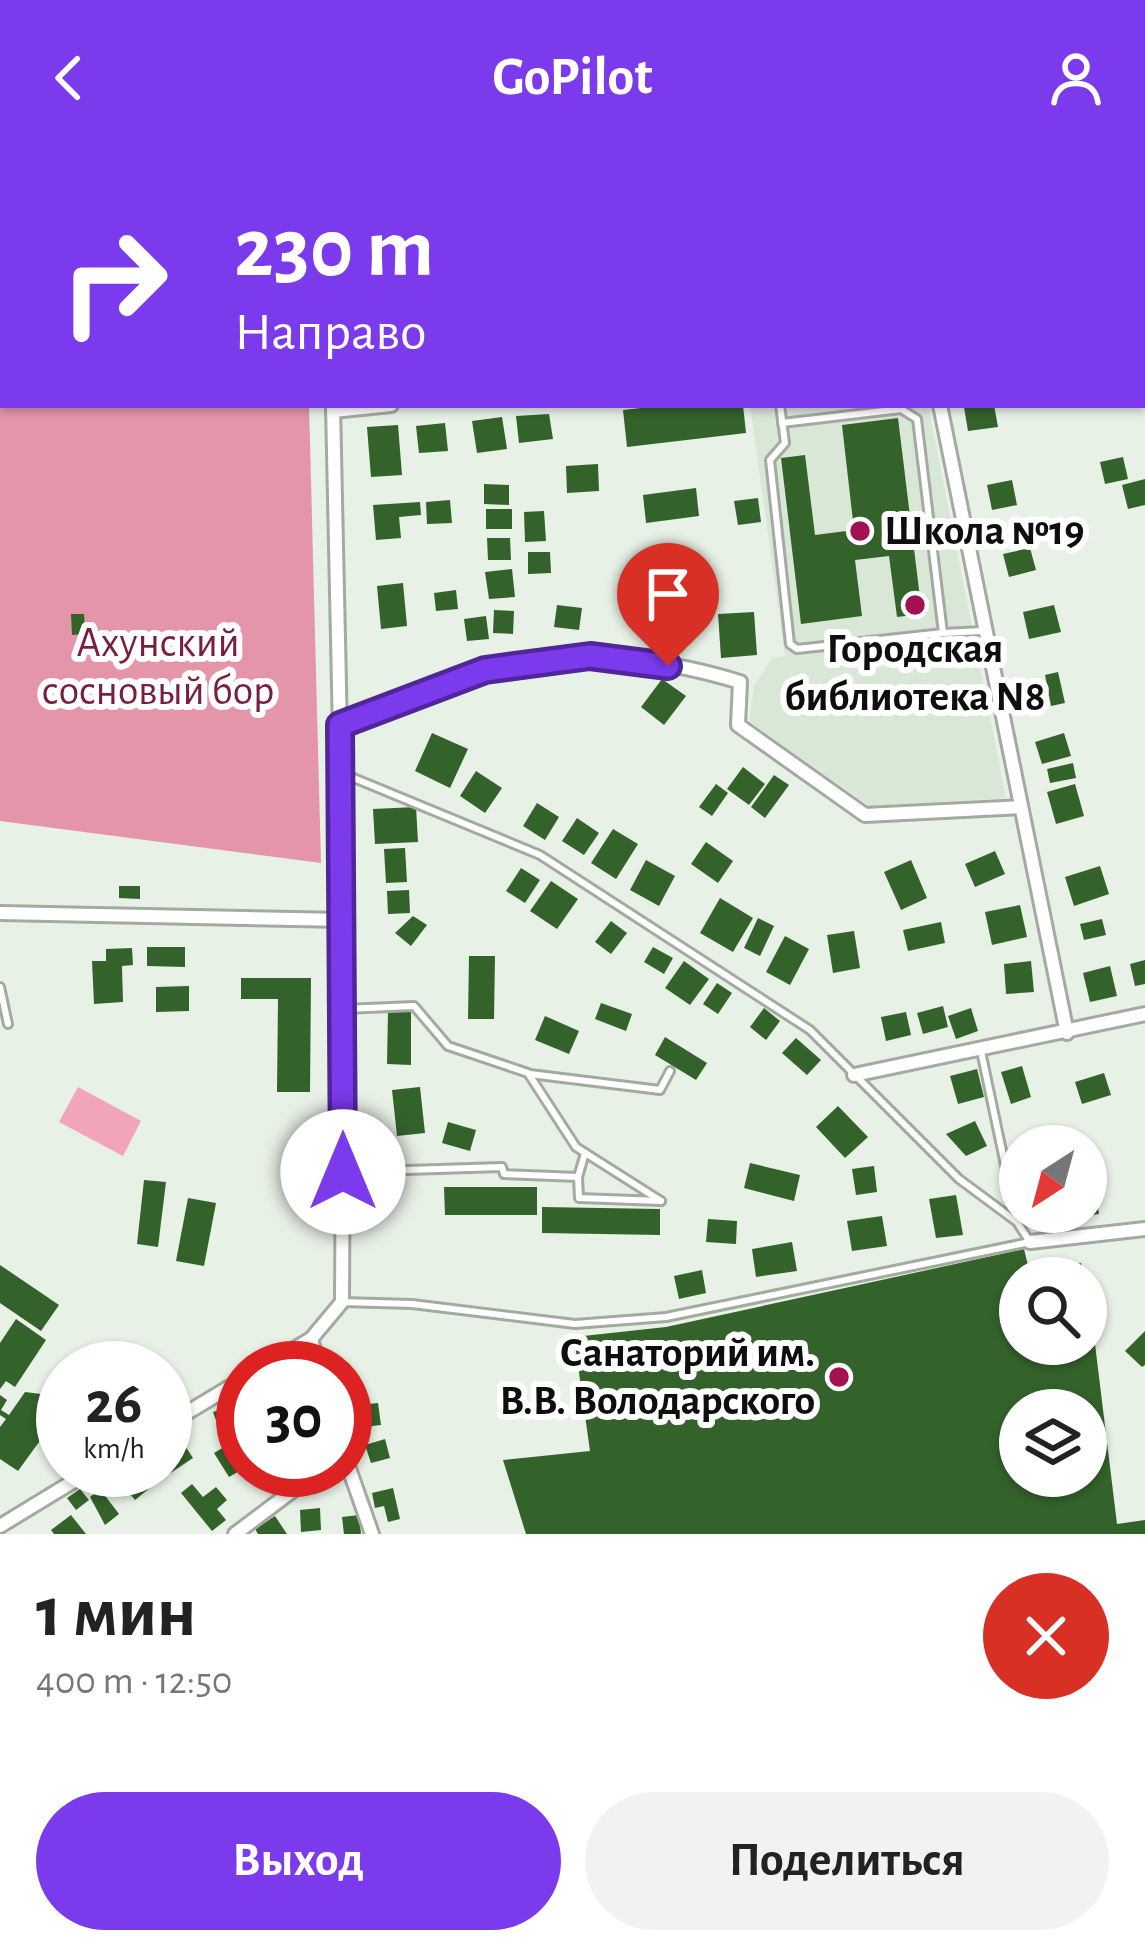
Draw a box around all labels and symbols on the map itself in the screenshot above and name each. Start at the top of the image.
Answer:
place label: Школа №19 [884,510,1085,552]
marker: Школа №19 [847,518,873,544]
pin [617,543,719,666]
marker: Городская библиотека N8 [902,592,928,618]
park label: Ахунский сосновый бор [42,622,274,712]
place label: Городская библиотека N8 [784,628,1046,718]
position arrow [280,1109,406,1235]
north arrow [999,1125,1107,1233]
place label: Санаторий им. В.В. Володарского [499,1332,815,1422]
speed limit sign: 30 [216,1341,372,1497]
marker: Санаторий им. В.В. Володарского [826,1364,852,1390]

